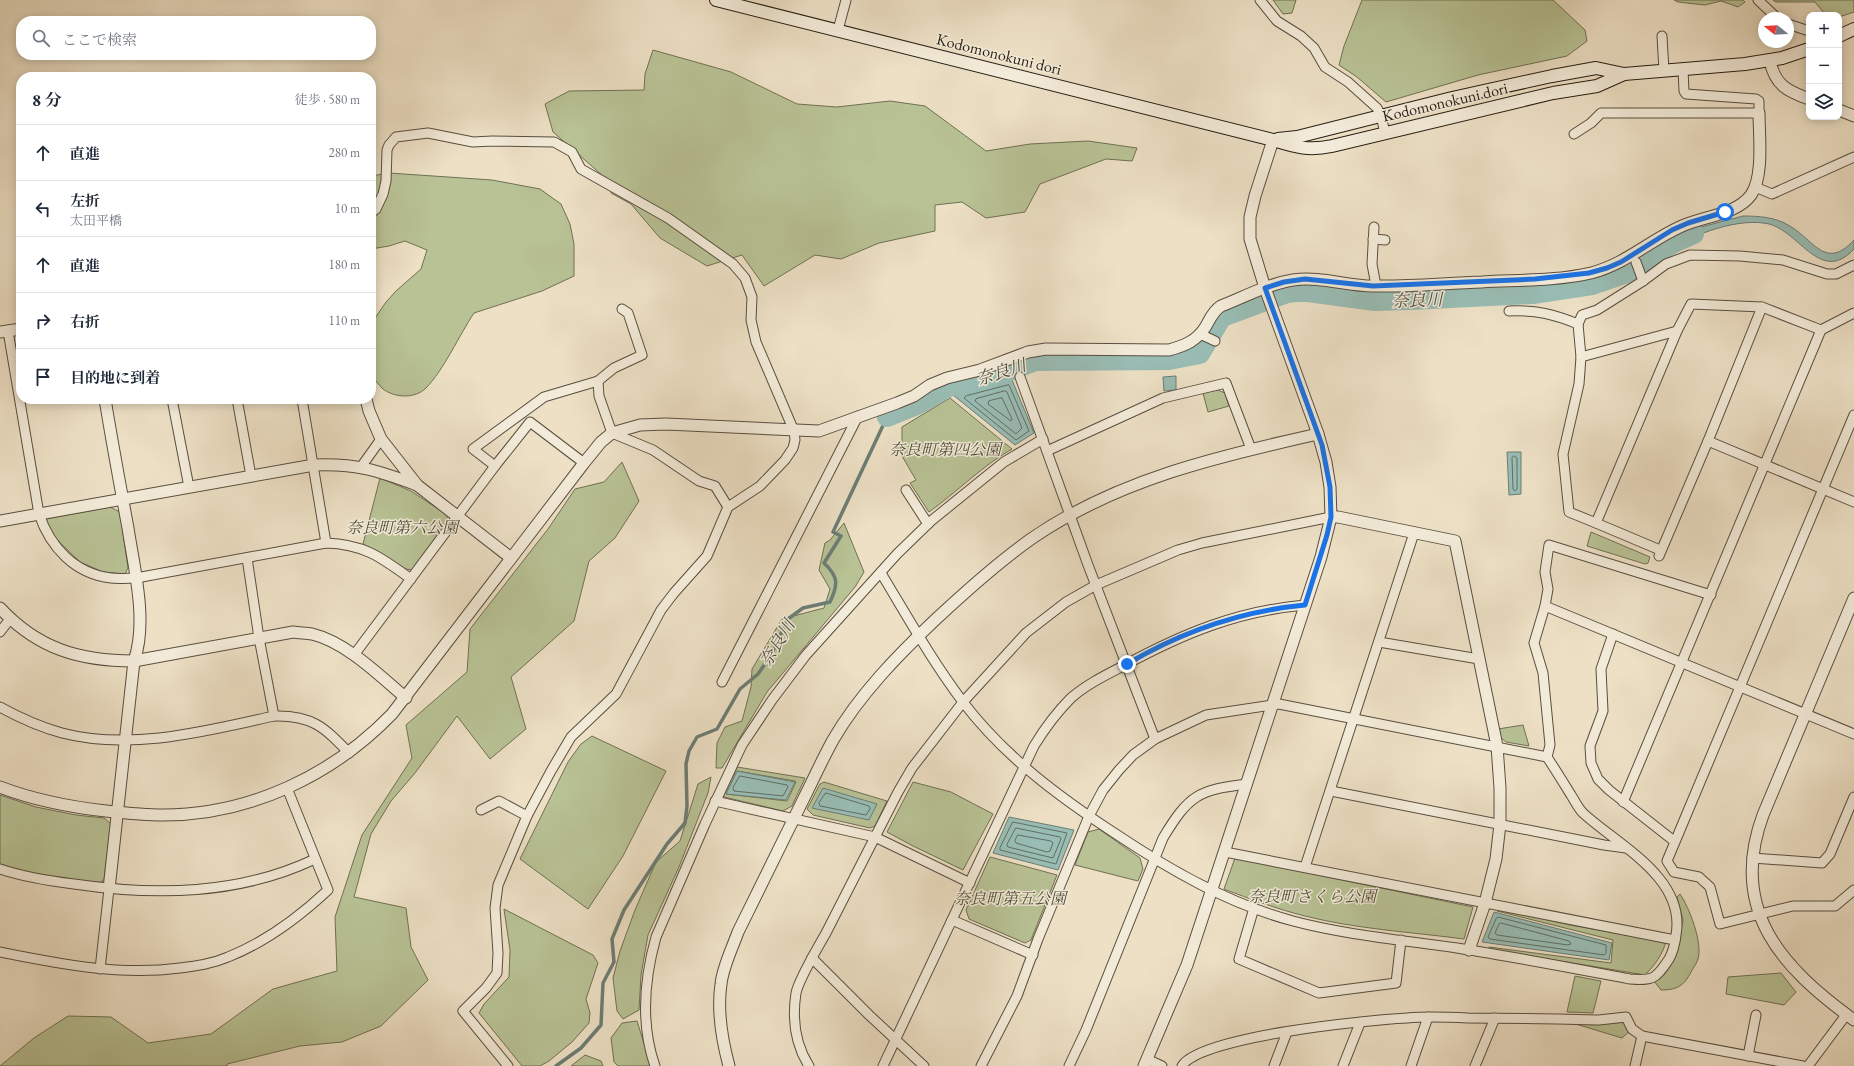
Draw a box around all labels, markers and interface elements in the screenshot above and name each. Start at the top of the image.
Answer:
north arrow [1758,12,1794,48]
map controls [1806,12,1842,120]
button: + [1806,12,1842,48]
search box [16,16,376,60]
icon: search [30,27,52,49]
street label: Kodomonokuni dori [934,28,1064,80]
text: ここで検索 [62,30,137,49]
button: − [1806,48,1842,84]
street label: Kodomonokuni dori [1380,77,1510,127]
button: layers [1806,84,1842,120]
text: 8 分 [32,89,62,111]
text: 徒歩 · 580 m [295,91,360,108]
icon: ahead [32,142,54,164]
text: 直進 [70,144,100,163]
text: 280 m [329,144,360,161]
text: 左折 [70,191,100,210]
icon: left [32,198,54,220]
text: 10 m [335,200,360,217]
route start [1716,203,1734,221]
text: 太田平橋 [70,212,122,229]
icon: ahead [32,254,54,276]
text: 直進 [70,256,100,275]
text: 180 m [329,256,360,273]
water label: 奈良川 [1391,288,1445,312]
icon: right [32,310,54,332]
text: 右折 [70,312,100,331]
text: 110 m [329,312,360,329]
water label: 奈良川 [973,353,1031,390]
icon: arrive [32,366,54,388]
text: 目的地に到着 [70,368,160,387]
park label: 奈良町第四公園 [889,439,1004,460]
park label: 奈良町第六公園 [346,517,461,538]
water label: 奈良川 [754,614,801,671]
route end [1118,655,1136,673]
park label: 奈良町さくら公園 [1248,886,1379,907]
park label: 奈良町第五公園 [954,888,1069,909]

